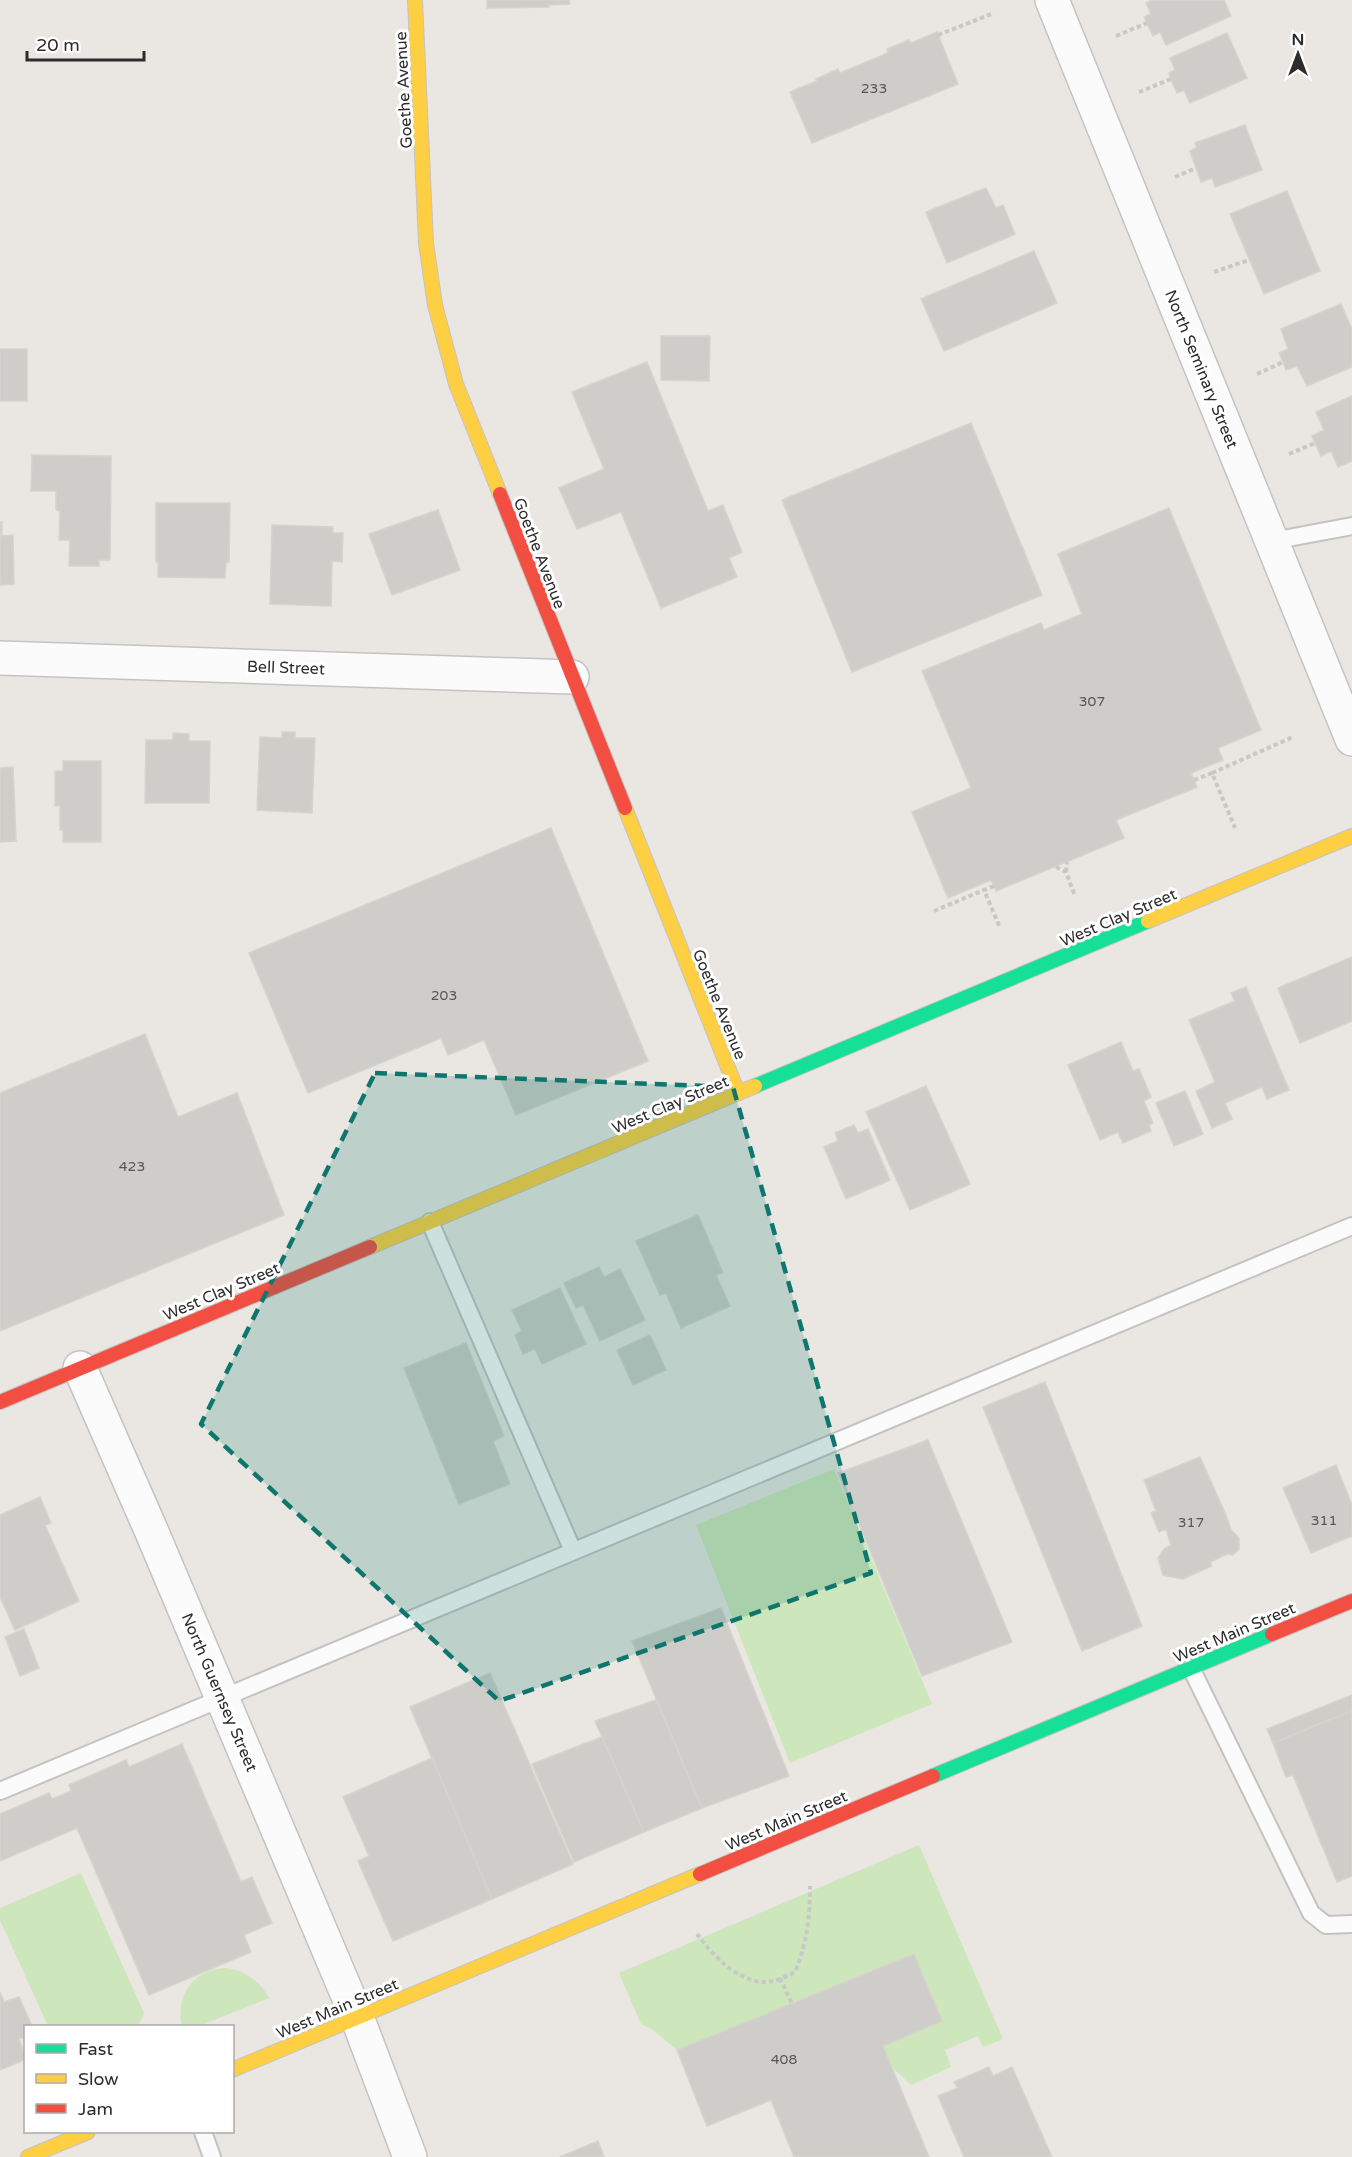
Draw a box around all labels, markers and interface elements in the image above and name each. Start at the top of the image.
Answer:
scale bar [27,24,144,62]
north arrow [1268,24,1328,84]
text: N [1292,30,1304,50]
street label: Goethe Avenue [391,31,417,149]
text: 20 m [36,34,80,56]
house number: 233 [861,80,887,97]
street label: North Seminary Street [1160,287,1242,452]
street label: Goethe Avenue [509,495,569,612]
street label: Bell Street [247,657,325,679]
house number: 307 [1079,693,1105,710]
street label: West Clay Street [1057,884,1180,952]
street label: Goethe Avenue [688,946,750,1062]
house number: 203 [431,987,457,1004]
street label: West Clay Street [609,1071,732,1139]
house number: 423 [119,1158,145,1175]
street label: West Clay Street [160,1258,283,1326]
house number: 311 [1311,1512,1337,1529]
house number: 317 [1178,1514,1204,1531]
street label: West Main Street [1170,1598,1298,1668]
street label: North Guernsey Street [177,1610,262,1775]
street label: West Main Street [722,1786,850,1856]
street label: West Main Street [273,1974,401,2044]
legend [24,2025,234,2133]
text: Fast [78,2038,113,2060]
house number: 408 [771,2051,797,2068]
text: Slow [78,2068,119,2090]
text: Jam [78,2098,113,2120]

